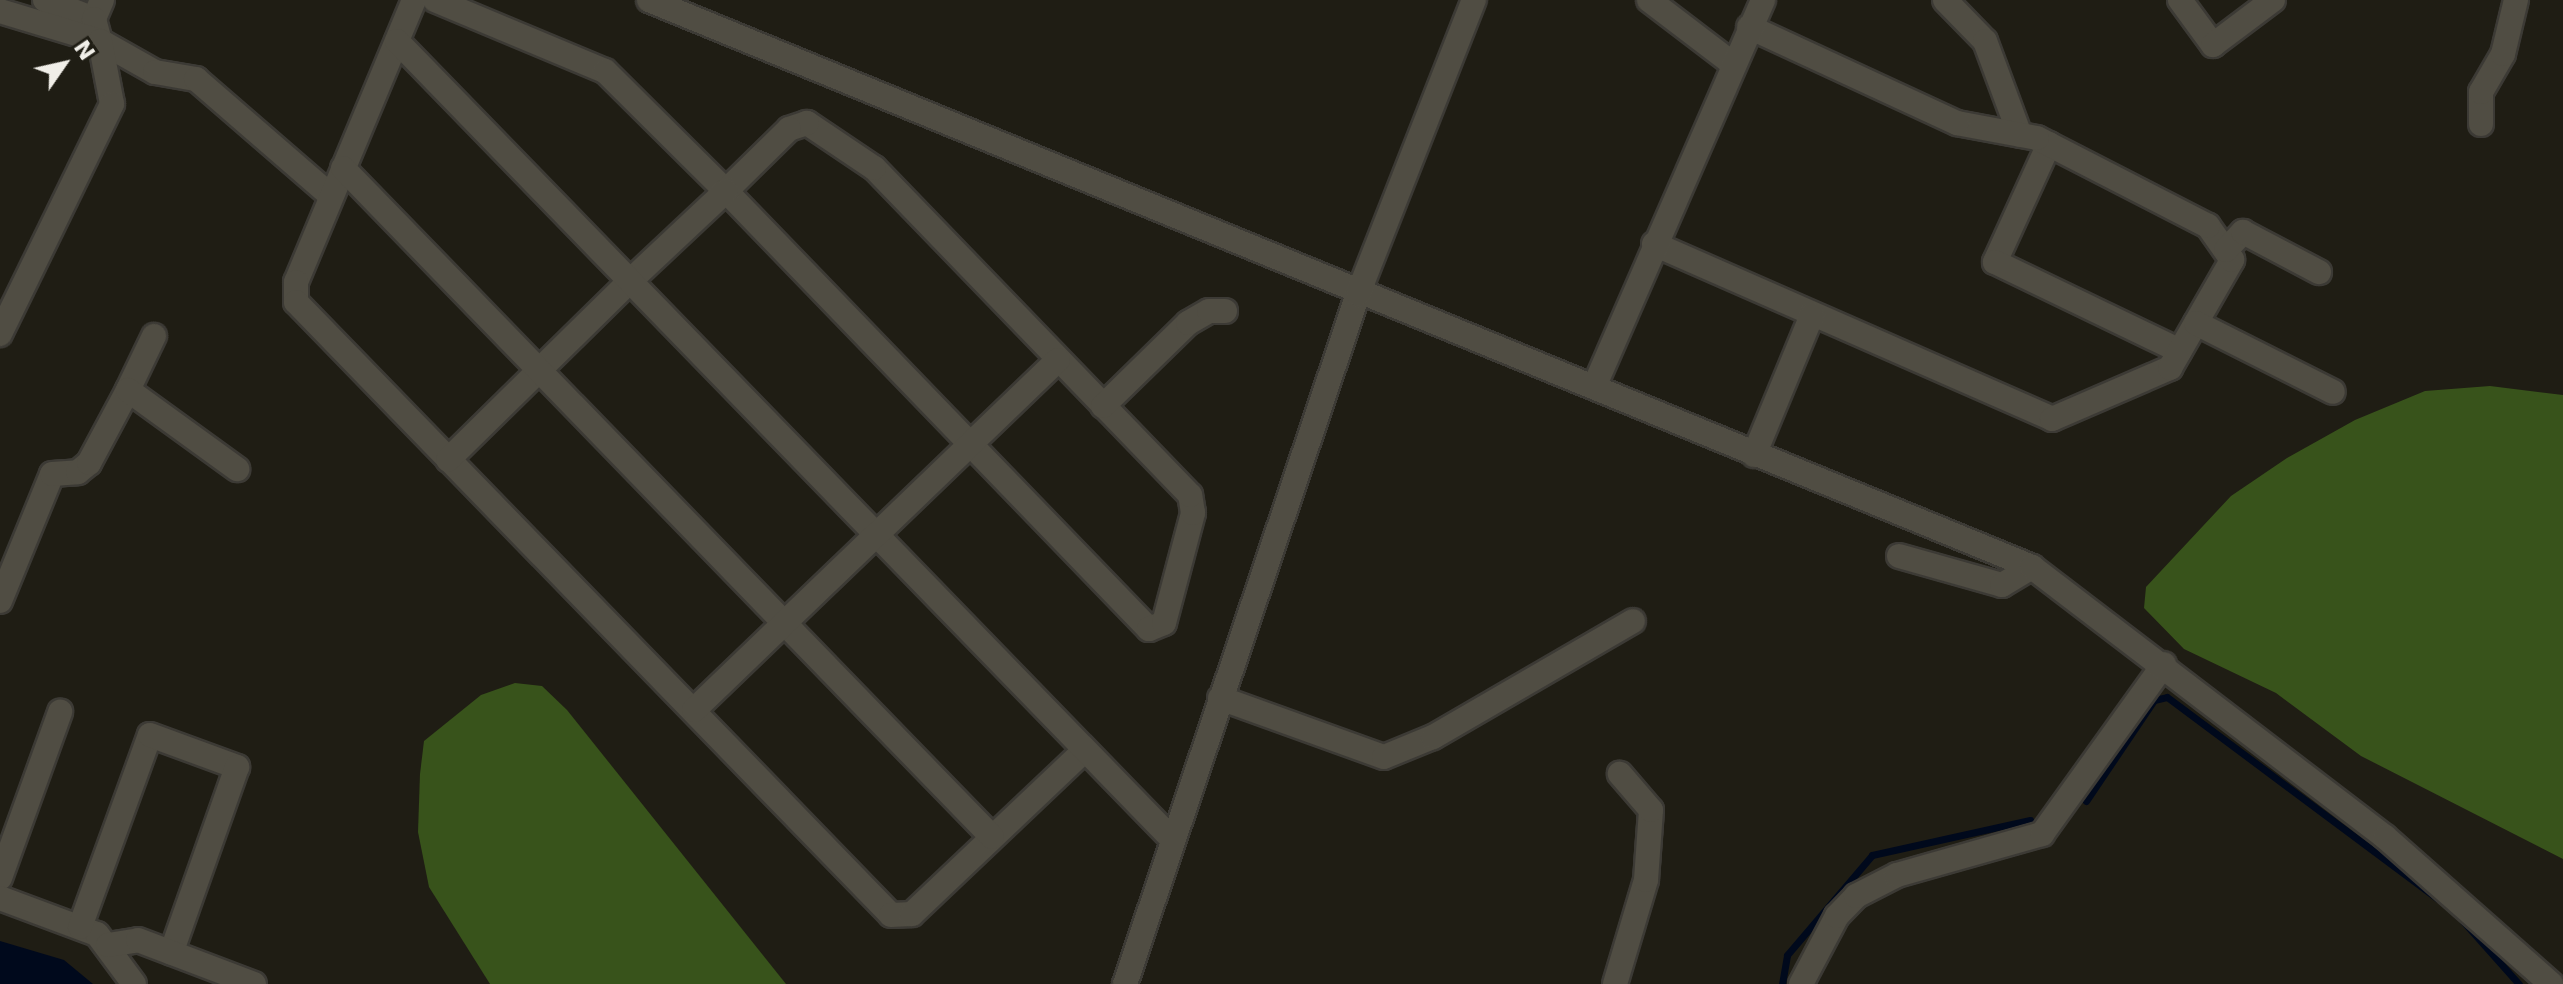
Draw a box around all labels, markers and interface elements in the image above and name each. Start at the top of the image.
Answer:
north arrow [24,24,104,104]
text: N [69,36,100,65]

